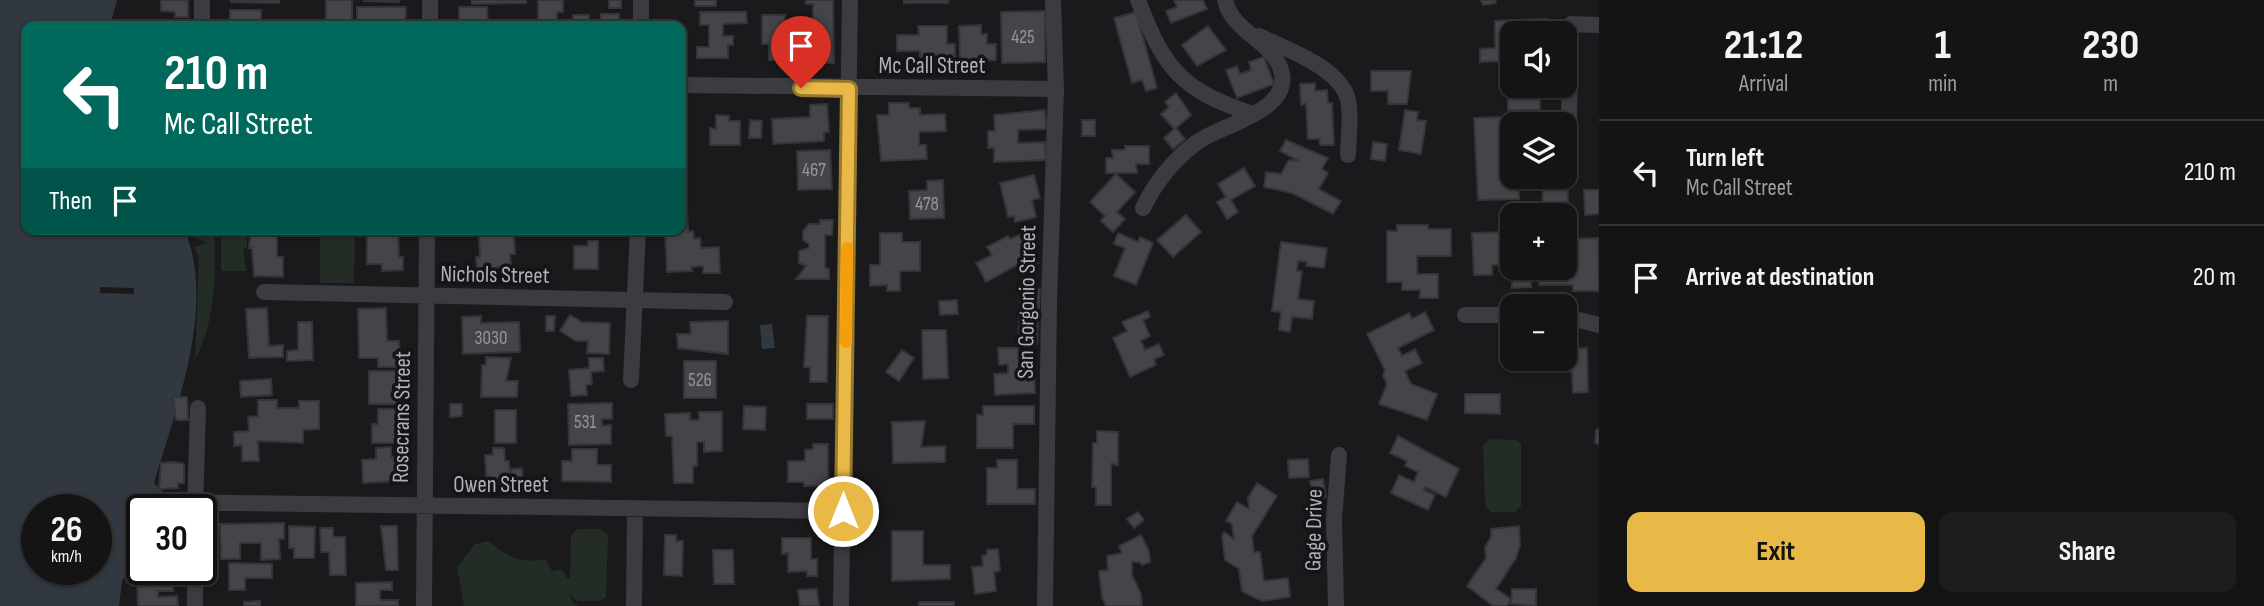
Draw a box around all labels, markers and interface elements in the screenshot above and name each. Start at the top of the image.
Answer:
pin [771,16,831,88]
text: 21:12 [1724,20,1803,71]
text: 1 [1934,20,1951,71]
text: 230 [2082,20,2139,71]
map controls [1500,21,1577,371]
button: sound [1500,21,1577,98]
house number: 425 [1011,26,1035,49]
icon: arrive [782,27,820,65]
text: 210 m [164,45,268,104]
icon: left [49,49,140,140]
street label: Mc Call Street [879,52,985,80]
text: Arrival [1739,70,1788,98]
text: min [1928,70,1957,98]
text: m [2103,70,2118,98]
text: Mc Call Street [164,105,313,144]
button: layers [1500,112,1577,189]
text: Turn left [1686,143,1764,174]
icon: left [1627,154,1665,192]
text: 210 m [2184,157,2236,188]
house number: 467 [802,159,826,182]
text: Mc Call Street [1686,174,1793,202]
icon: arrive [106,182,144,220]
text: Then [49,186,92,217]
house number: 478 [915,193,939,216]
button: + [1500,203,1577,280]
street label: San Gorgonio Street [1012,225,1042,379]
icon: arrive [1627,259,1665,297]
street label: Nichols Street [440,260,550,290]
text: Arrive at destination [1686,262,1874,293]
text: 20 m [2193,262,2236,293]
button: − [1500,294,1577,371]
house number: 3030 [475,327,507,350]
street label: Rosecrans Street [387,351,417,483]
house number: 526 [688,369,712,392]
house number: 531 [574,411,596,434]
street label: Owen Street [453,471,549,499]
position arrow [806,474,880,548]
street label: Gage Drive [1299,489,1329,571]
speed limit sign: 30 [126,494,217,585]
text: 26 [51,509,82,552]
button: Exit [1627,512,1925,592]
button: Share [1939,512,2236,592]
text: km/h [51,546,82,567]

